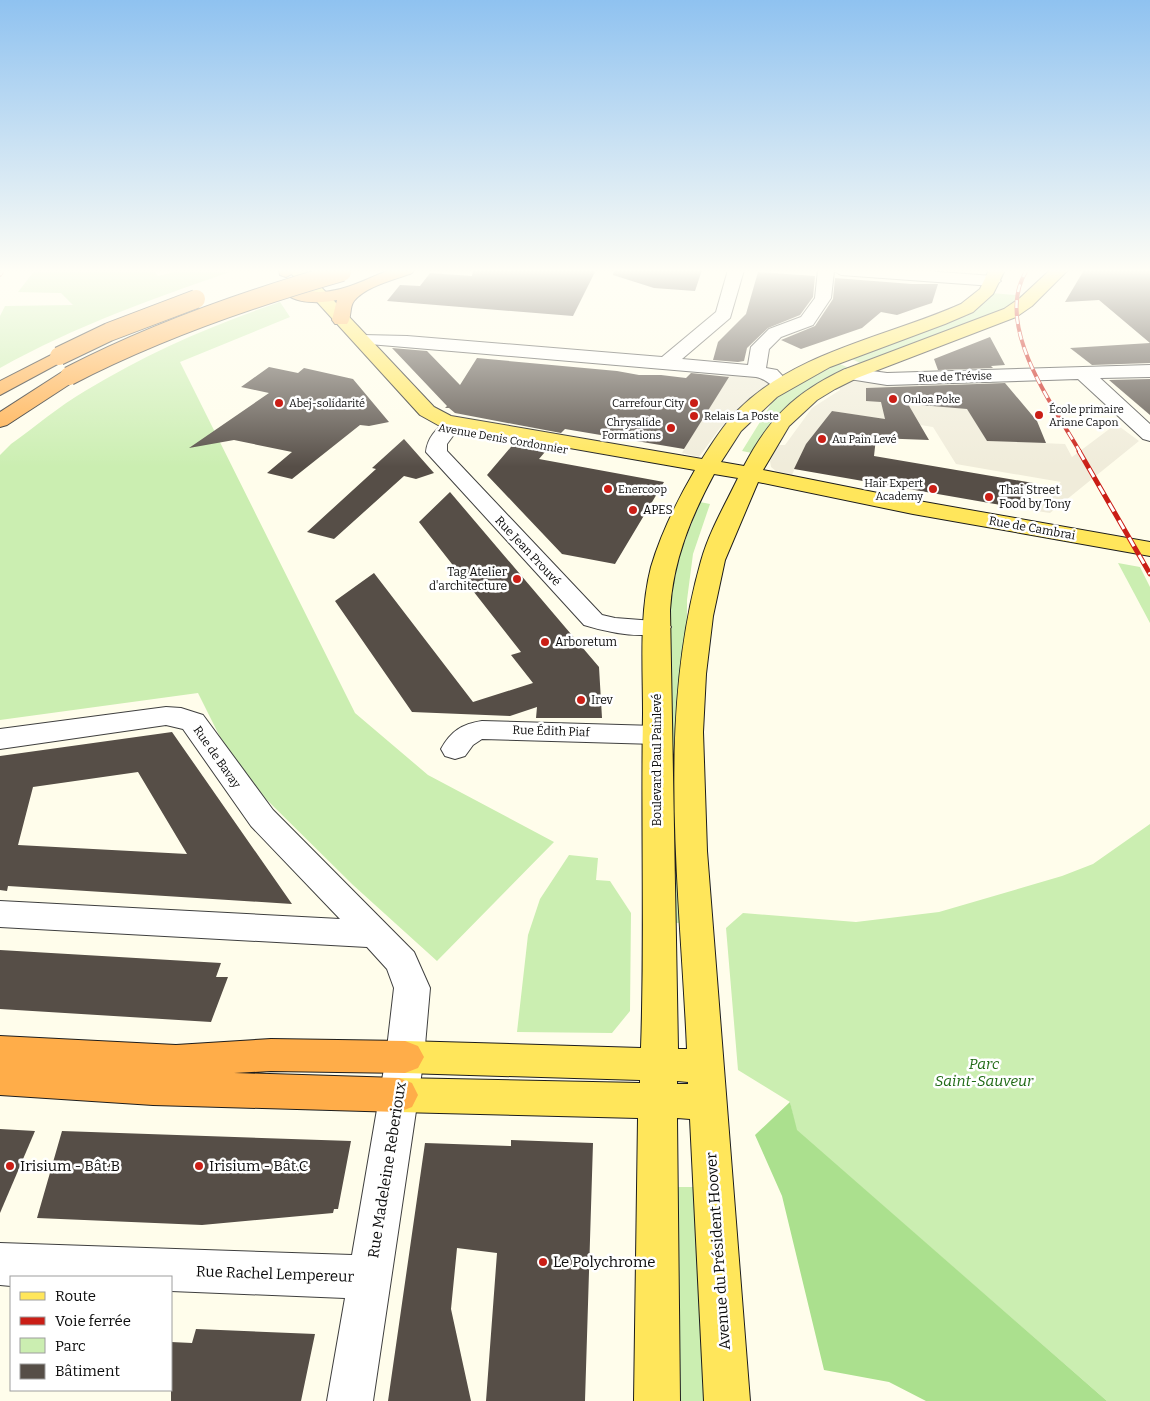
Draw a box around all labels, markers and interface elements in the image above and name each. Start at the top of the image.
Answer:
street label: Rue de Trévise [918,369,992,385]
marker: Onloa Poke [887,393,899,405]
place label: Onloa Poke [903,393,960,406]
marker: Abej-solidarité [273,397,285,409]
place label: Abej-solidarité [289,397,365,410]
place label: Carrefour City [612,397,684,410]
marker: Carrefour City [688,397,700,409]
place label: École primaire Ariane Capon [1049,402,1124,429]
marker: École primaire Ariane Capon [1033,409,1045,421]
marker: Relais La Poste [688,410,700,422]
place label: Relais La Poste [704,410,779,423]
place label: Chrysalide Formations [602,416,661,442]
street label: Avenue Denis Cordonnier [437,421,569,457]
marker: Chrysalide Formations [665,422,677,434]
marker: Au Pain Levé [816,433,828,445]
place label: Au Pain Levé [832,433,897,446]
place label: Hair Expert Academy [864,477,923,503]
marker: Enercoop [602,483,614,495]
place label: Enercoop [618,483,667,496]
marker: Hair Expert Academy [927,483,939,495]
place label: Thai Street Food by Tony [999,483,1072,511]
marker: Thai Street Food by Tony [983,491,995,503]
place label: APES [643,503,673,517]
marker: APES [627,504,639,516]
street label: Rue Jean Prouvé [492,513,564,589]
street label: Rue de Cambrai [988,513,1077,543]
place label: Tag Atelier d'architecture [429,565,508,593]
marker: Tag Atelier d'architecture [511,573,523,585]
place label: Arboretum [555,635,618,649]
marker: Arboretum [539,636,551,648]
place label: Irev [591,693,614,707]
marker: Irev [575,694,587,706]
street label: Boulevard Paul Painlevé [650,694,664,826]
street label: Rue Édith Piaf [512,722,591,739]
street label: Rue de Bavay [190,723,244,791]
park label: Parc Saint-Sauveur [935,1055,1034,1090]
street label: Rue Madeleine Reberioux [364,1080,410,1259]
street label: Avenue du Président Hoover [702,1151,734,1350]
place label: Irisium - Bât.B [20,1157,120,1175]
place label: Irisium - Bât.C [209,1157,309,1175]
marker: Irisium - Bât.B [4,1160,16,1172]
marker: Irisium - Bât.C [193,1160,205,1172]
place label: Le Polychrome [553,1253,656,1271]
marker: Le Polychrome [537,1256,549,1268]
street label: Rue Rachel Lempereur [196,1262,355,1286]
legend [10,1276,172,1391]
text: Route [55,1287,96,1305]
text: Voie ferrée [55,1312,131,1330]
text: Parc [55,1337,86,1355]
text: Bâtiment [55,1362,120,1380]

